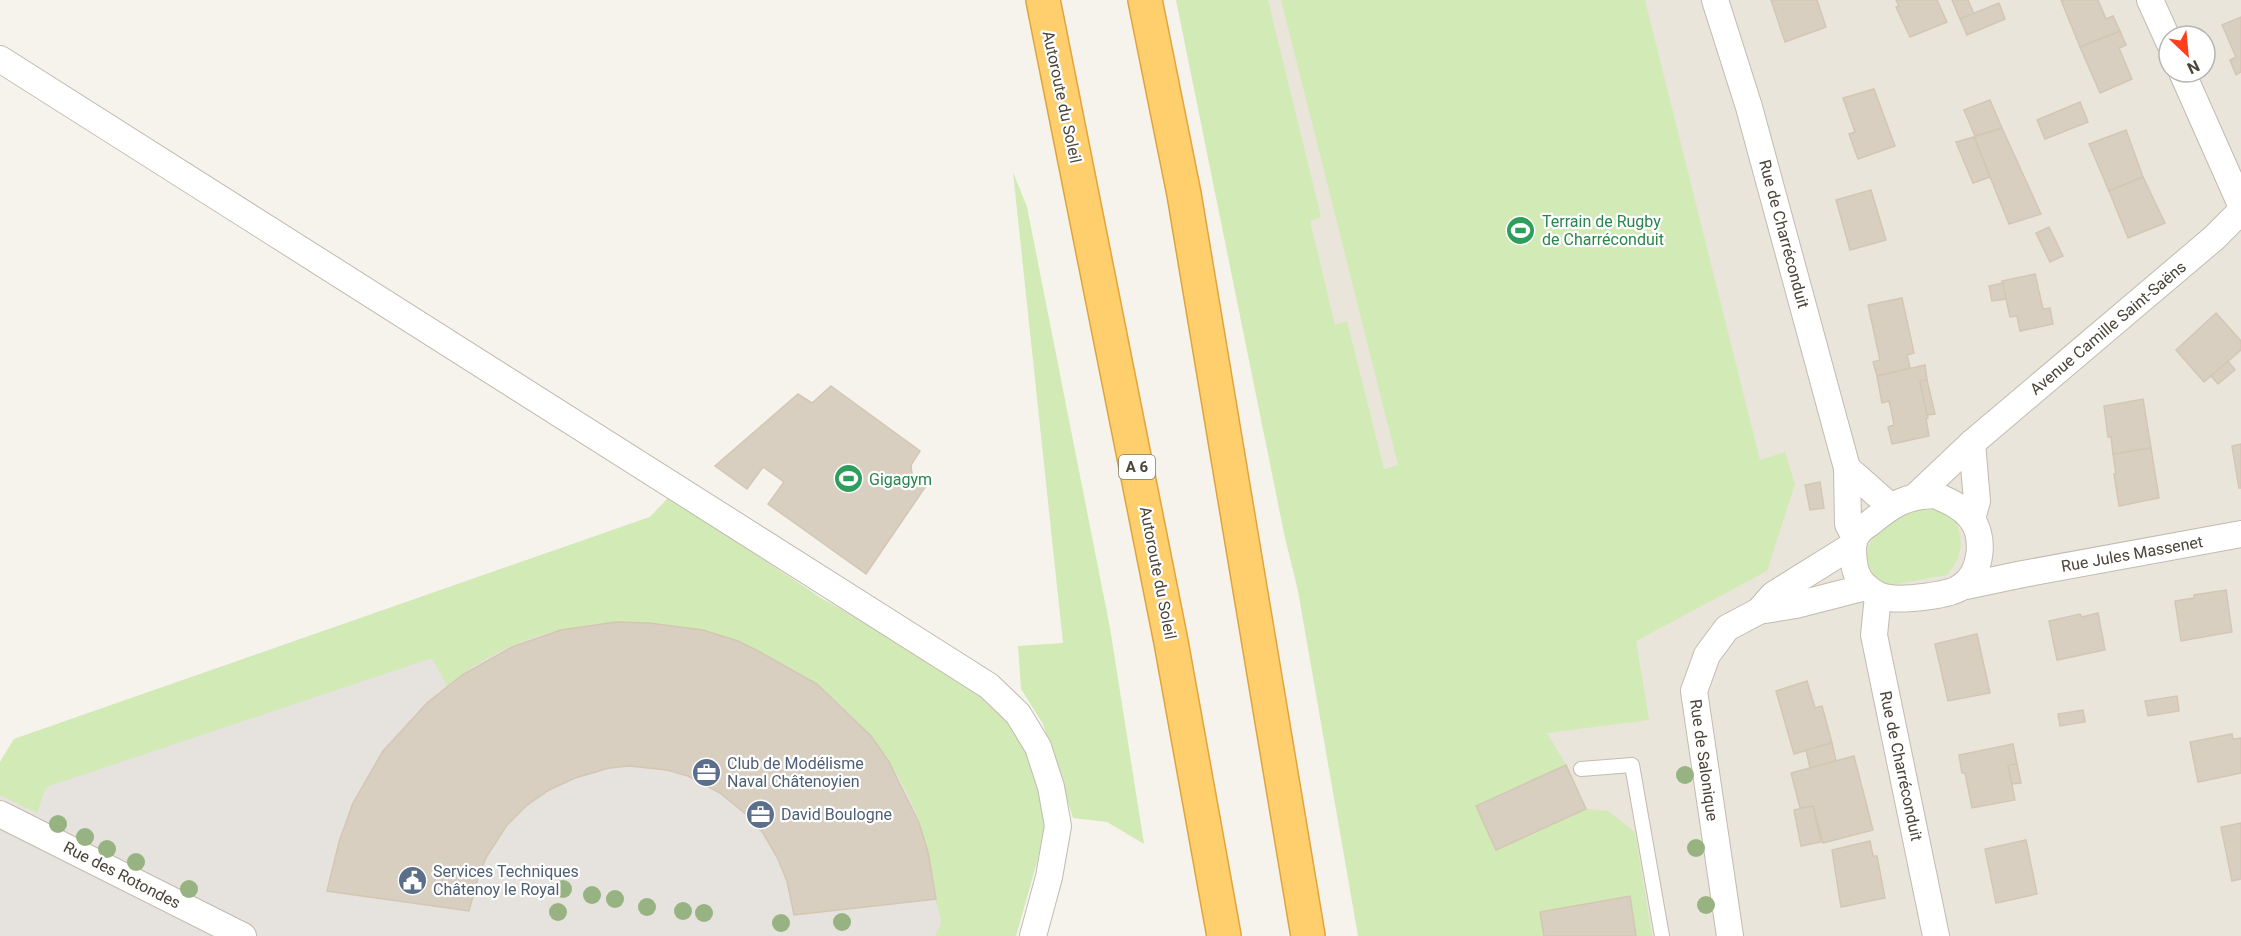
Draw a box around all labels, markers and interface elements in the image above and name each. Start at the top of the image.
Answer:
north arrow [2157,24,2217,84]
street label: Autoroute du Soleil [1039,29,1085,165]
text: N [2184,56,2203,78]
street label: Rue de Charréconduit [1755,158,1813,310]
place label: Terrain de Rugby de Charréconduit [1542,212,1664,249]
sports icon: Terrain de Rugby de Charréconduit [1505,214,1537,246]
street label: Avenue Camille Saint-Saëns [2026,257,2190,399]
road number: A 6 [1119,455,1155,479]
sports icon: Gigagym [832,463,864,495]
place label: Gigagym [869,470,932,489]
street label: Autoroute du Soleil [1136,505,1180,641]
street label: Rue Jules Massenet [2060,532,2204,576]
street label: Rue de Charréconduit [1876,689,1926,843]
street label: Rue de Salonique [1686,698,1722,822]
place label: Club de Modélisme Naval Châtenoyien [727,754,864,791]
office icon: Club de Modélisme Naval Châtenoyien [690,756,722,788]
office icon: David Boulogne [744,798,776,830]
place label: David Boulogne [781,805,892,824]
street label: Rue des Rotondes [60,837,184,913]
place label: Services Techniques Châtenoy le Royal [433,862,579,899]
public building icon: Services Techniques Châtenoy le Royal [396,864,428,896]

